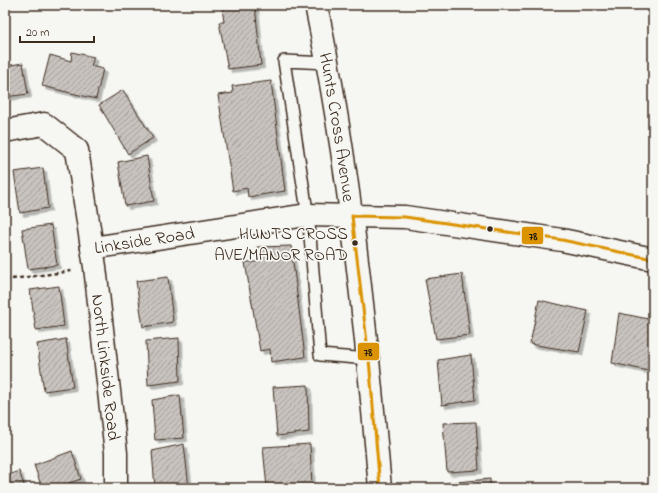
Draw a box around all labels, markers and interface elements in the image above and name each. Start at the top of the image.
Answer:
scale bar [20,18,94,44]
text: 20 m [26,24,49,42]
street label: Hunts Cross Avenue [311,51,360,205]
street label: Linkside Road [93,221,197,262]
place label: HUNTS CROSS AVE/MANOR ROAD [214,222,348,268]
unlabelled marker [485,224,495,234]
line badge: 78 [521,226,544,245]
text: 78 [529,229,538,245]
marker: HUNTS CROSS AVE/MANOR ROAD [350,238,360,248]
street label: North Linkside Road [83,293,126,442]
line badge: 78 [357,342,380,361]
text: 78 [364,345,373,361]

